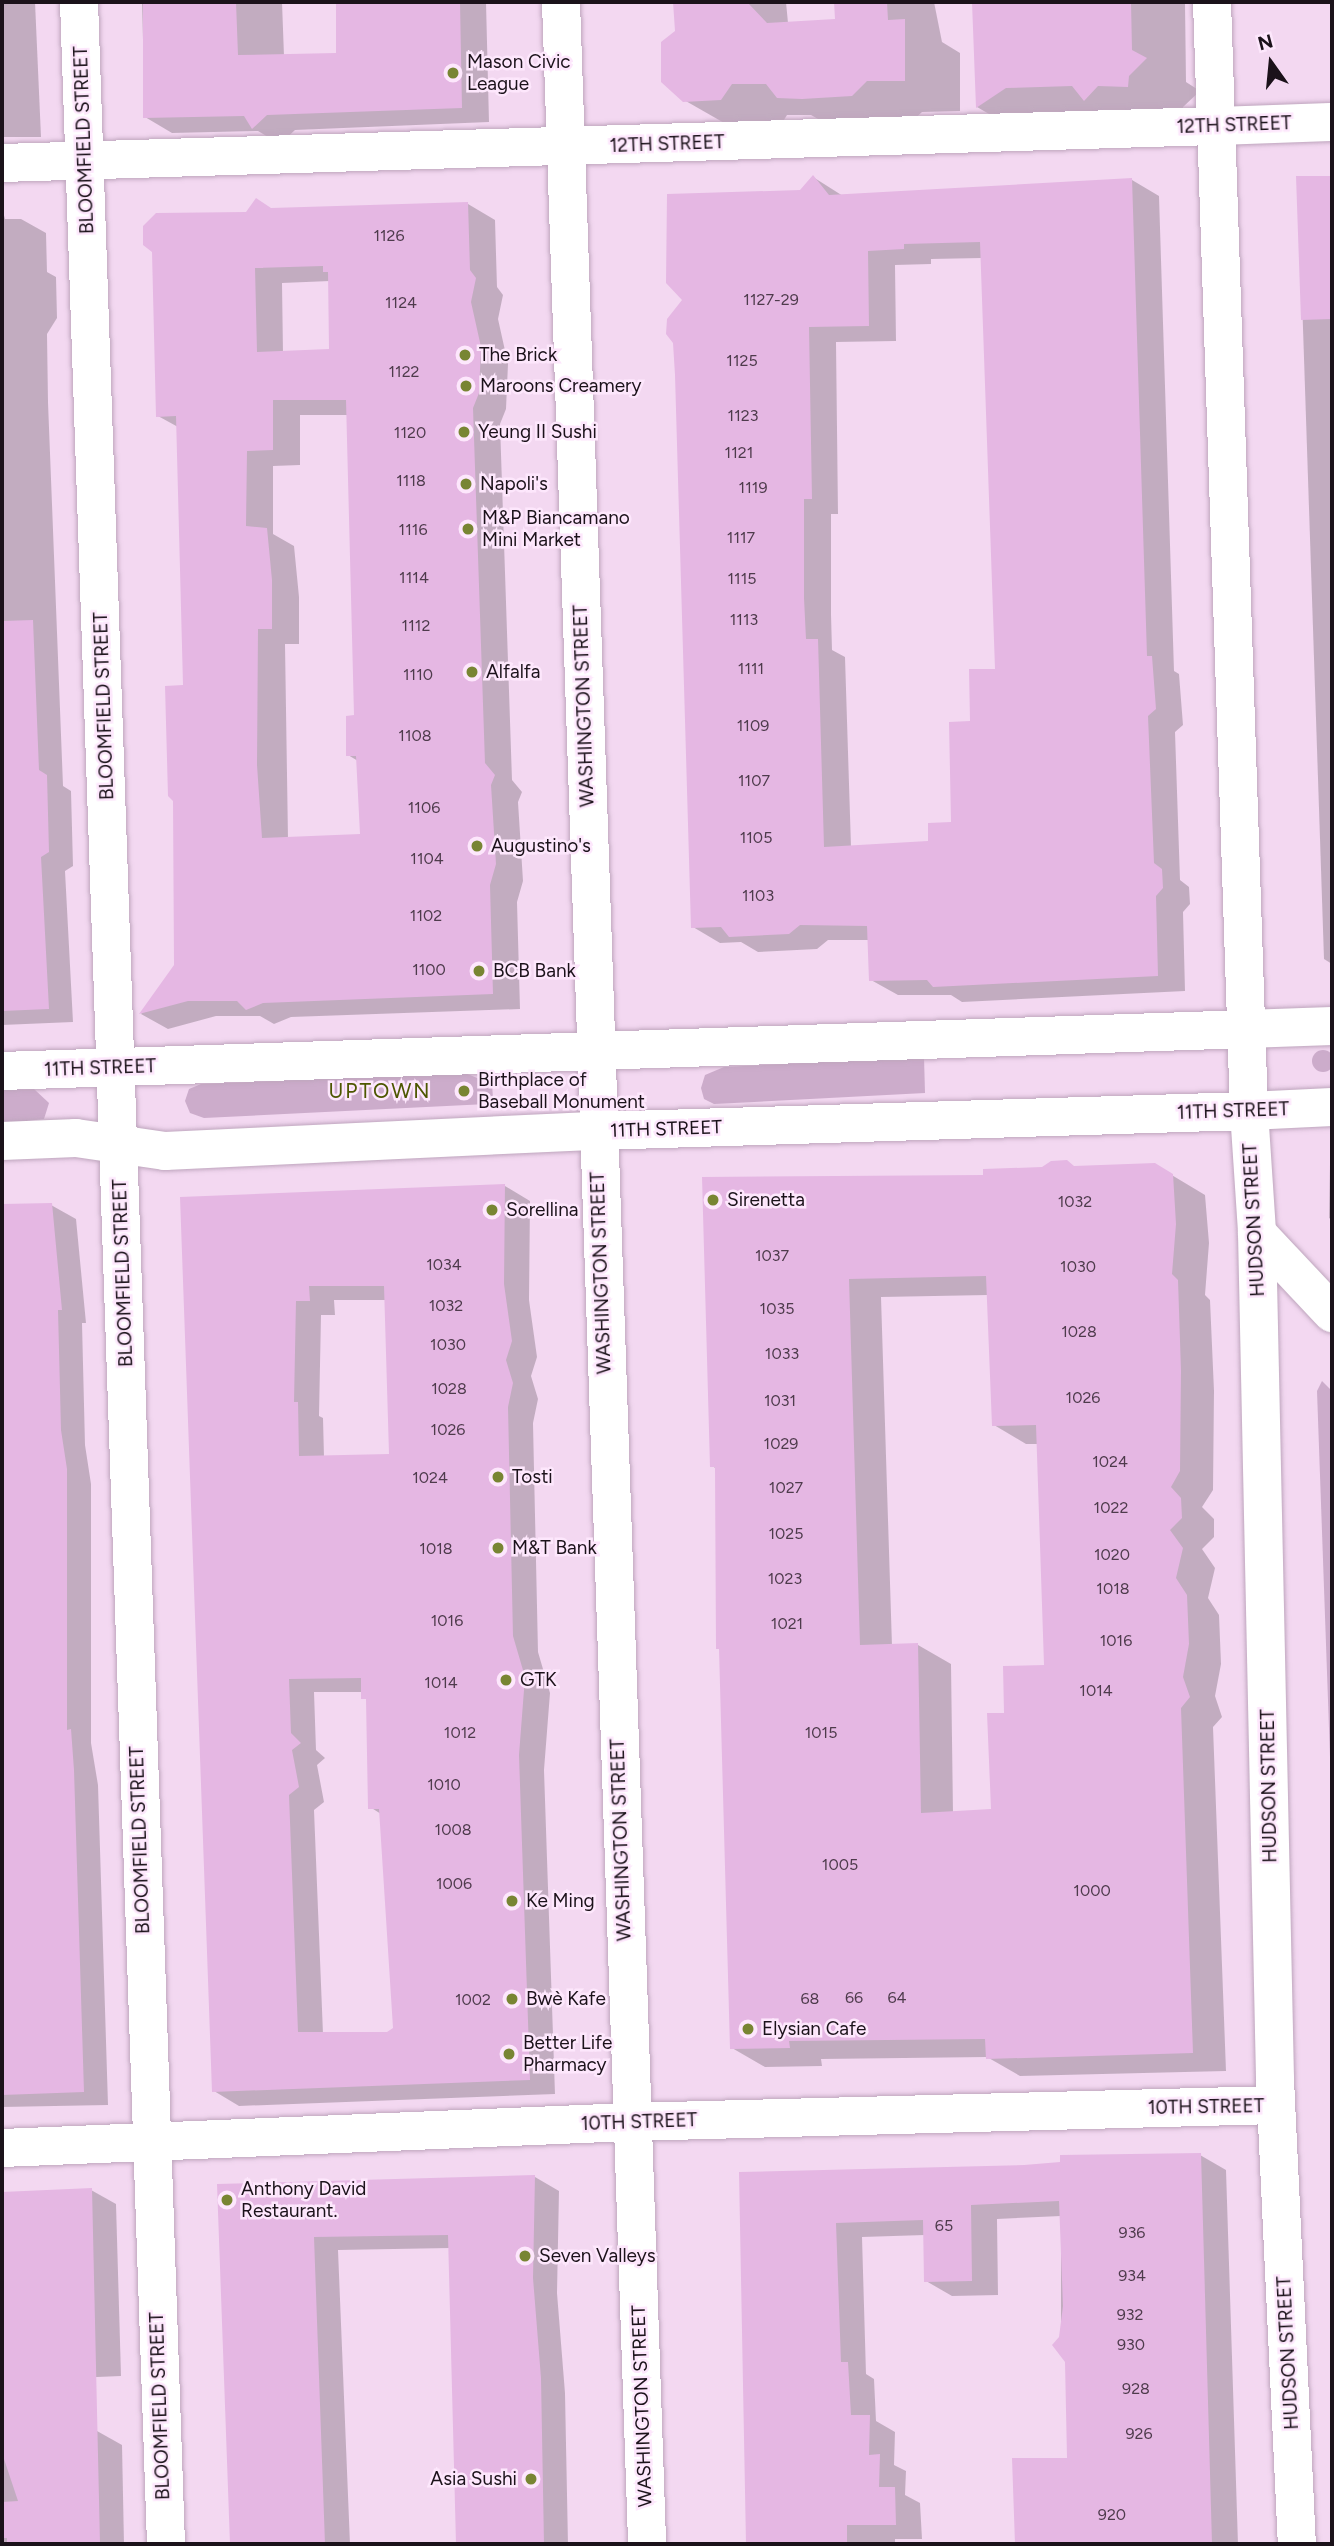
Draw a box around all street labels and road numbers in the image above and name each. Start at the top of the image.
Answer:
street label: BLOOMFIELD STREET [69,46,99,234]
street label: 12TH STREET [1176,112,1292,138]
street label: 12TH STREET [609,131,725,157]
street label: WASHINGTON STREET [569,604,599,808]
street label: BLOOMFIELD STREET [89,612,119,800]
street label: 11TH STREET [44,1055,156,1081]
street label: 11TH STREET [1177,1098,1289,1124]
street label: 11TH STREET [610,1116,722,1142]
street label: HUDSON STREET [1239,1143,1269,1297]
street label: WASHINGTON STREET [586,1171,616,1375]
street label: BLOOMFIELD STREET [108,1179,138,1367]
street label: HUDSON STREET [1256,1709,1282,1863]
street label: WASHINGTON STREET [606,1738,636,1942]
street label: BLOOMFIELD STREET [125,1746,155,1934]
street label: 10TH STREET [1148,2095,1264,2119]
street label: 10TH STREET [580,2109,698,2135]
street label: HUDSON STREET [1273,2276,1303,2430]
street label: WASHINGTON STREET [627,2304,657,2508]
street label: BLOOMFIELD STREET [145,2312,175,2500]

